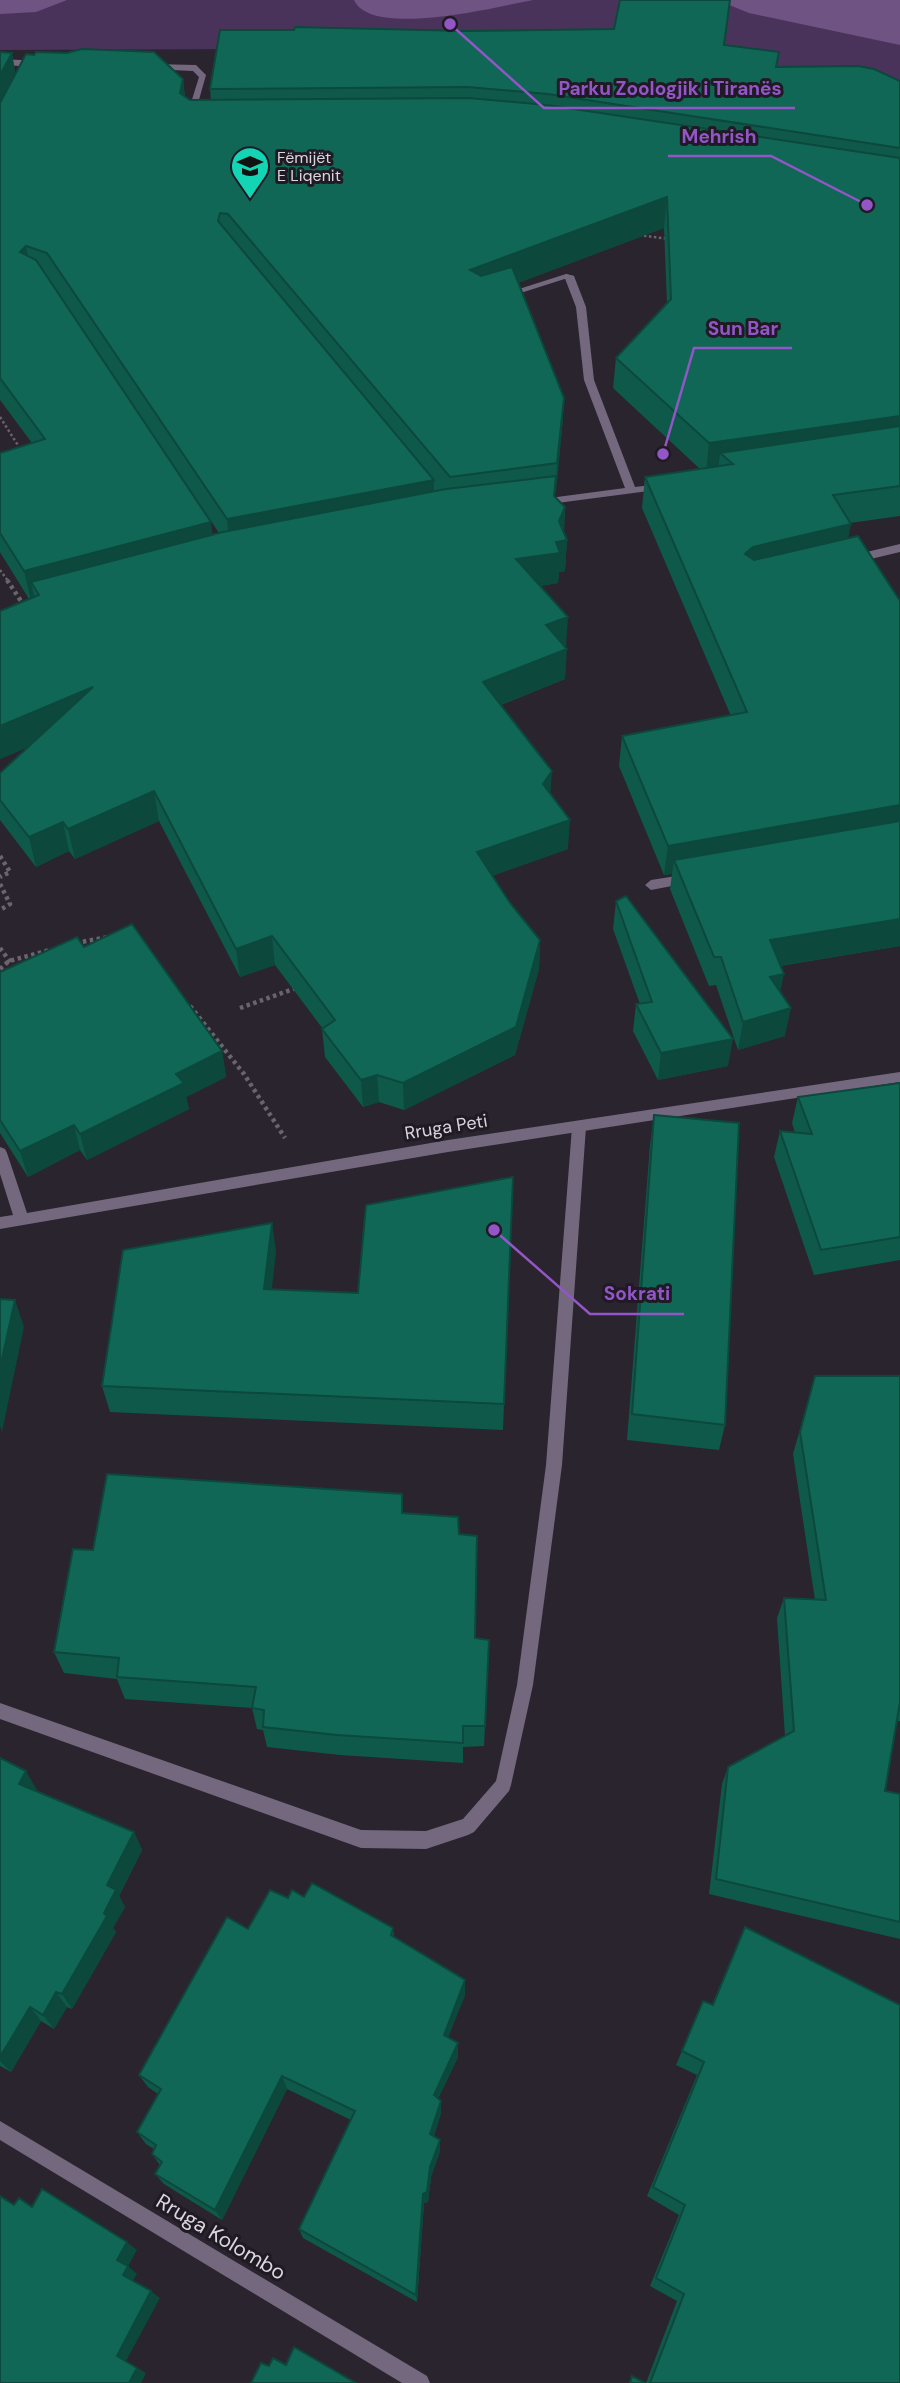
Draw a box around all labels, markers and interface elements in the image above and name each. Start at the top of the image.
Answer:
callout: Parku Zoologjik i Tiranës [544,68,795,108]
text: Parku Zoologjik i Tiranës [558,76,782,101]
callout: Mehrish [668,116,771,156]
text: Mehrish [682,124,756,149]
school or university icon: Fëmijët E Liqenit [229,145,271,200]
place label: Fëmijët E Liqenit [277,147,341,186]
callout: Sun Bar [694,308,792,348]
text: Sun Bar [708,316,778,341]
street label: Rruga Peti [403,1109,489,1145]
callout: Sokrati [590,1274,684,1314]
text: Sokrati [604,1281,670,1306]
street label: Rruga Kolombo [151,2187,291,2287]

